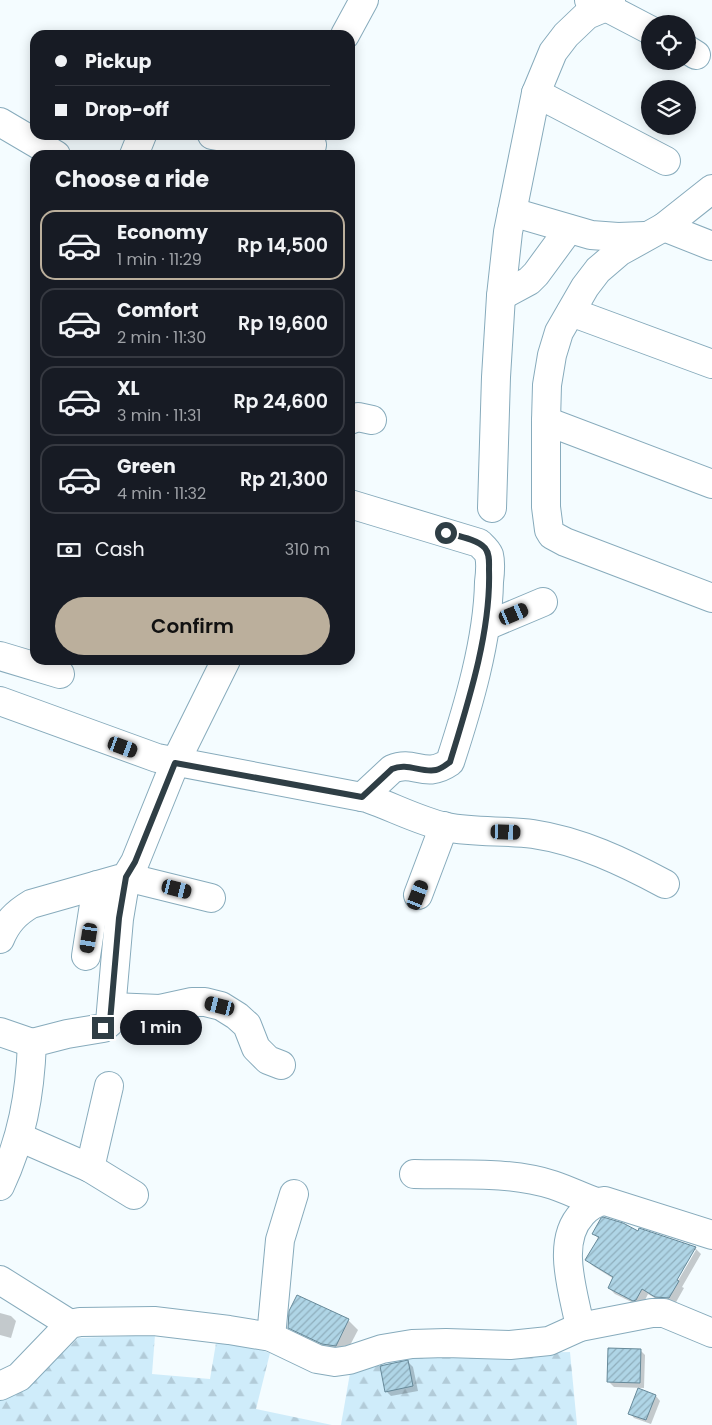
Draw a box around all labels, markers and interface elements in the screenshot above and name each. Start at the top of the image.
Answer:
map controls [641,15,696,135]
button: locate [641,15,696,70]
text: Pickup [85,48,151,75]
button: layers [641,80,696,135]
text: Drop-off [85,96,169,123]
text: Choose a ride [55,164,209,195]
text: Economy [117,219,208,246]
icon: car [57,223,102,268]
text: Rp 14,500 [237,232,328,259]
text: 1 min · 11:29 [117,248,202,271]
text: Comfort [117,297,199,324]
icon: car [57,301,102,346]
text: Rp 19,600 [238,310,328,337]
text: 2 min · 11:30 [117,326,206,349]
text: XL [117,375,140,402]
icon: car [57,379,102,424]
text: Rp 24,600 [233,388,328,415]
text: 3 min · 11:31 [117,404,201,427]
text: Green [117,453,176,480]
icon: car [57,457,102,502]
text: Rp 21,300 [240,466,328,493]
text: 4 min · 11:32 [117,482,206,505]
route start [435,522,457,544]
icon: cash [55,536,83,564]
text: Cash [95,536,145,563]
text: 310 m [285,538,330,561]
button: Confirm [55,597,330,655]
car [497,601,530,627]
car [106,735,139,759]
car [490,824,521,840]
car [160,878,193,900]
car [405,878,430,912]
car [79,922,98,954]
car [203,995,236,1017]
callout: 1 min [120,1010,203,1046]
text: 1 min [140,1016,182,1039]
route end [92,1017,114,1039]

